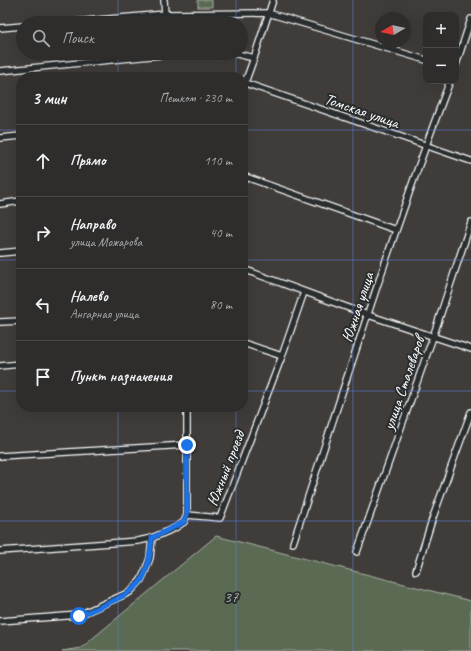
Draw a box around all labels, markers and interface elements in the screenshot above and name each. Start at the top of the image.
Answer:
north arrow [375,12,411,48]
map controls [423,12,459,84]
button: + [423,12,459,48]
search box [16,16,248,60]
icon: search [30,27,52,49]
text: Поиск [62,29,94,48]
button: − [423,48,459,84]
text: 3 мин [32,88,67,109]
street label: Томская улица [322,89,403,133]
text: Пешком · 230 m [159,90,232,106]
icon: ahead [32,150,54,172]
text: Прямо [70,151,106,170]
text: 110 m [204,153,232,169]
text: Направо [70,215,116,234]
icon: right [32,222,54,244]
text: 40 m [210,225,232,241]
text: улица Можарова [70,234,142,250]
street label: Южная улица [337,269,379,345]
text: Налево [70,287,108,306]
icon: left [32,294,54,316]
text: 80 m [210,297,232,313]
text: Ангарная улица [70,306,139,322]
street label: улица Сталеваров [378,330,431,434]
icon: arrive [32,366,54,388]
text: Пункт назначения [70,367,172,386]
street label: Южный проезд [202,427,250,509]
route end [178,436,196,454]
park label: 37 [224,587,239,607]
route start [70,607,88,625]

